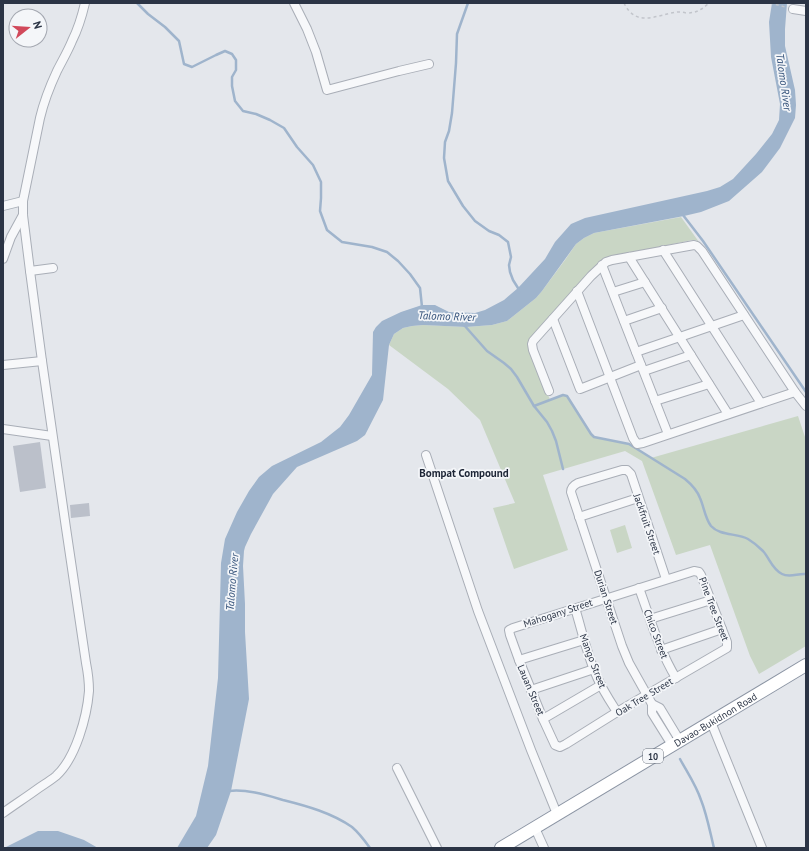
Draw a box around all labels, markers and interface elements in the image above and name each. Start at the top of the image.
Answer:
north arrow [8,8,48,48]
text: N [30,20,45,31]
water label: Talomo River [773,53,795,113]
water label: Talomo River [418,308,477,324]
district label: Bompat Compound [419,466,509,480]
street label: Jackfruit Street [630,491,664,557]
water label: Talomo River [223,551,242,611]
street label: Durian Street [591,568,621,627]
street label: Pine Tree Street [696,575,732,643]
street label: Mahogany Street [522,596,595,630]
street label: Chico Street [641,608,672,661]
street label: Mango Street [577,632,610,691]
street label: Lauan Street [514,663,548,718]
street label: Oak Tree Street [613,674,676,719]
street label: Davao-Bukidnon Road [671,689,759,749]
road number: 10 [643,749,663,763]

